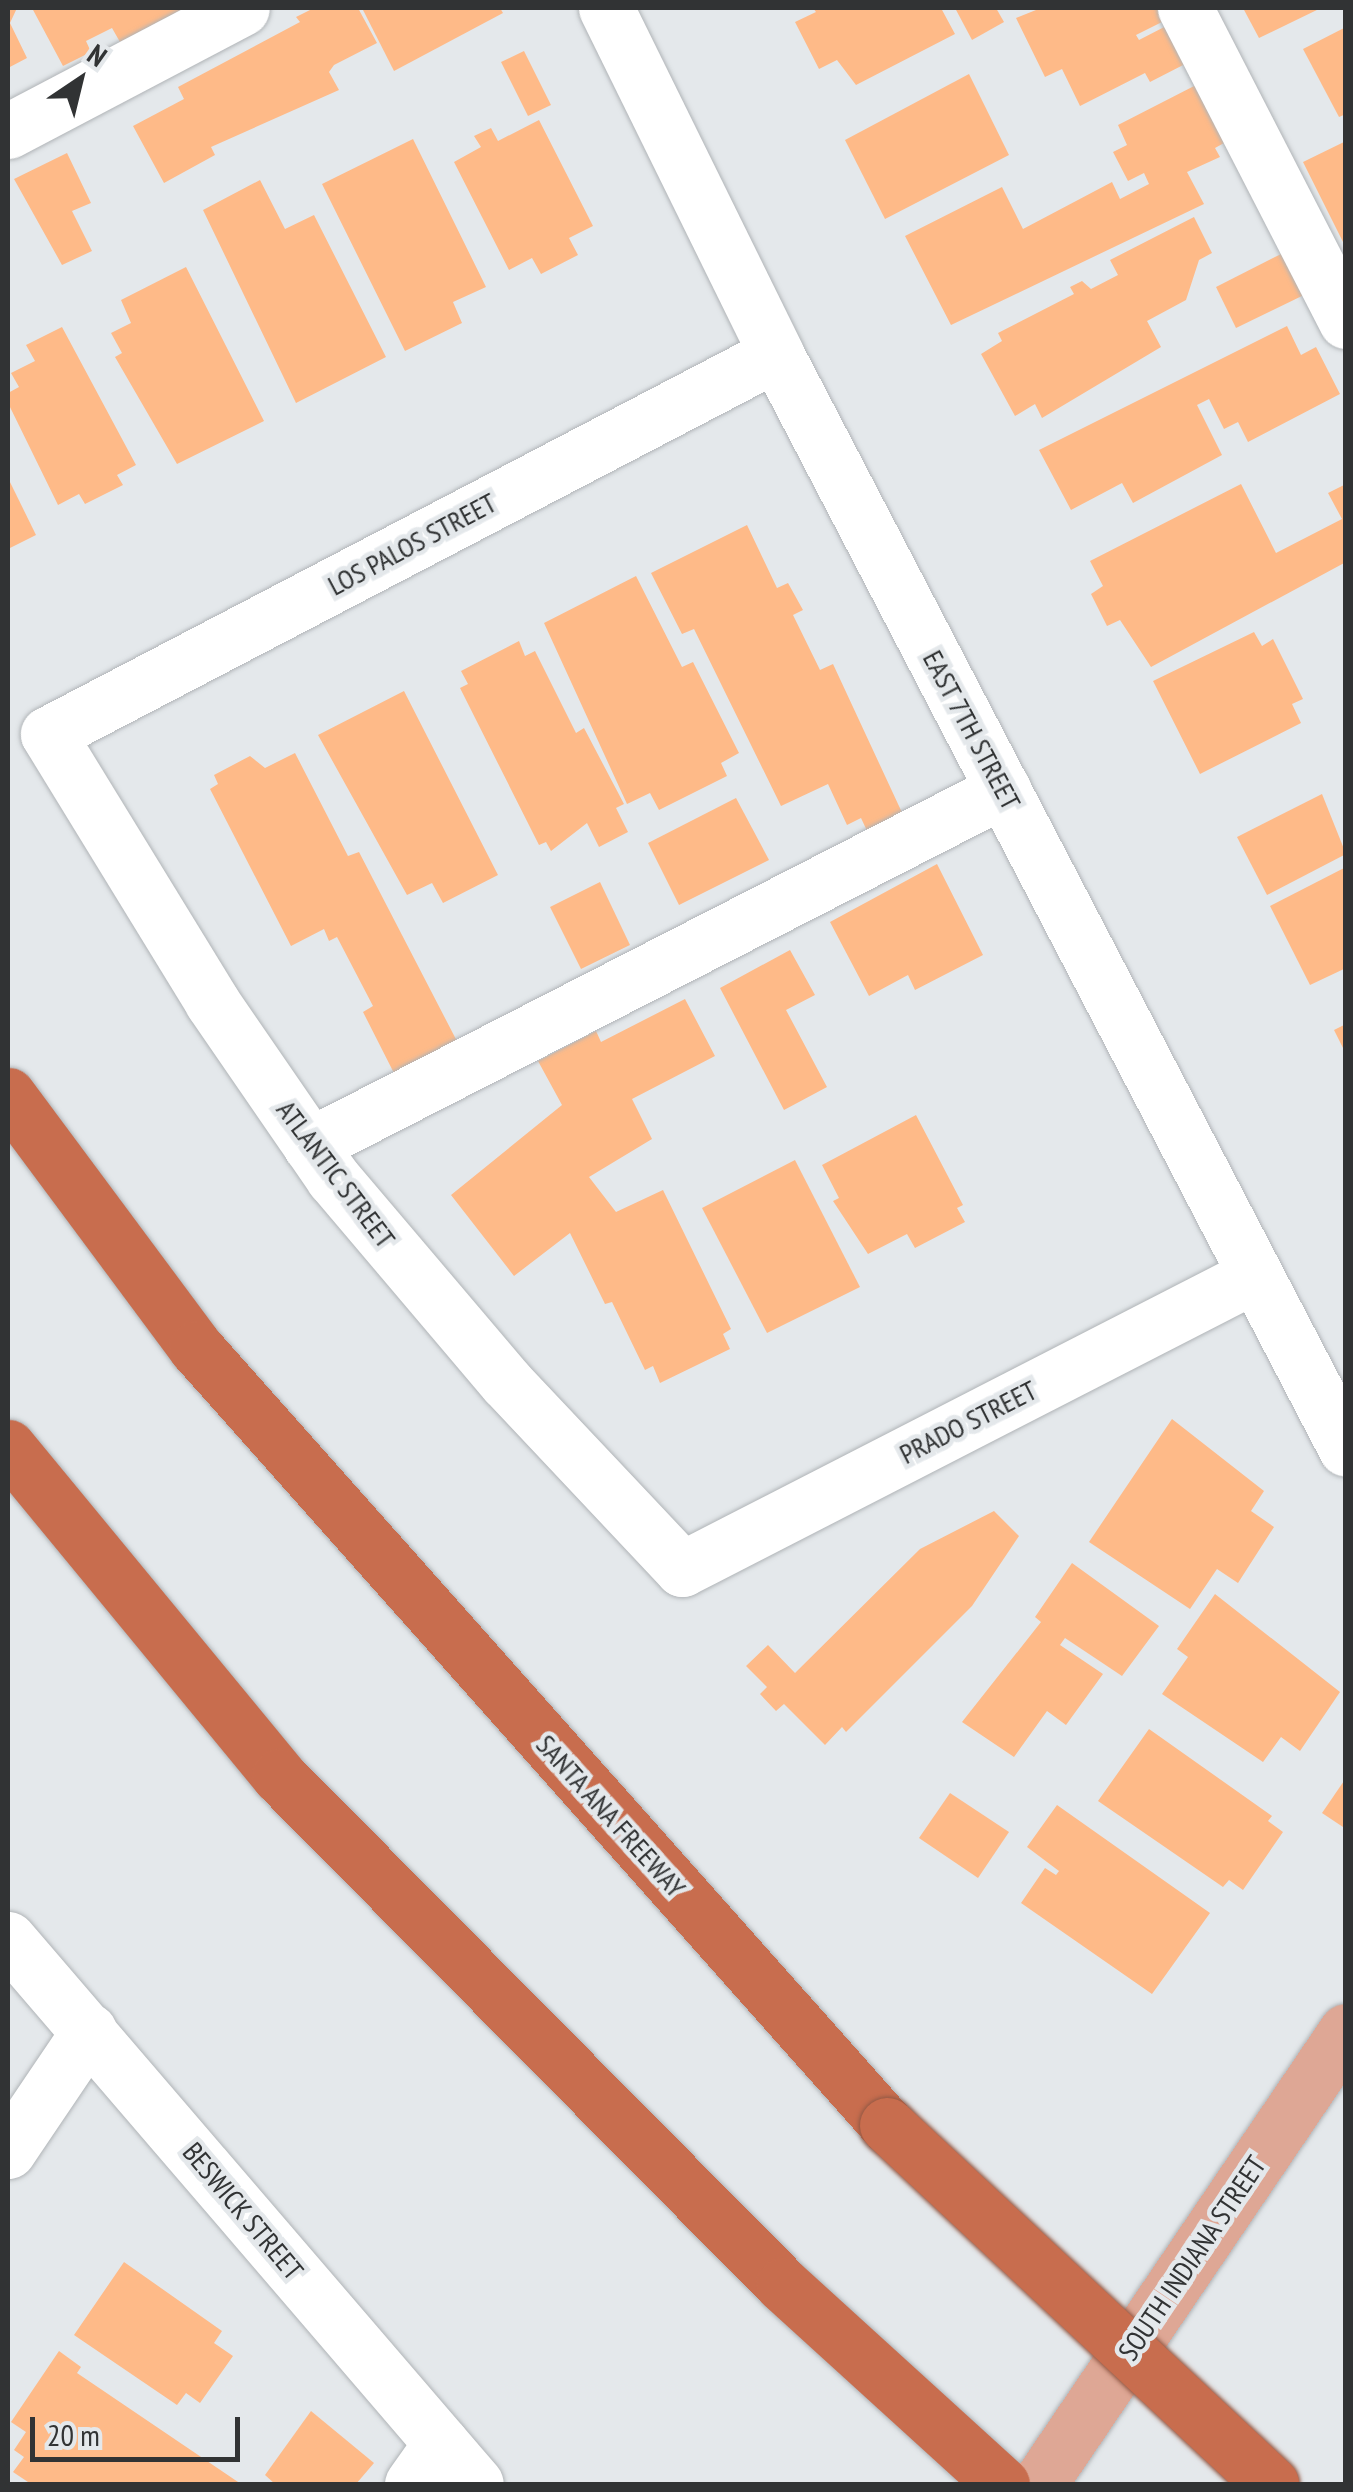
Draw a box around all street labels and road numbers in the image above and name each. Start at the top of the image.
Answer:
street label: LOS PALOS STREET [322,486,502,602]
street label: EAST 7TH STREET [916,644,1028,816]
street label: ATLANTIC STREET [269,1093,403,1255]
street label: PRADO STREET [894,1373,1042,1471]
street label: SANTA ANA FREEWAY [528,1727,694,1905]
street label: BESWICK STREET [176,2135,310,2287]
street label: SOUTH INDIANA STREET [1111,2149,1273,2367]

